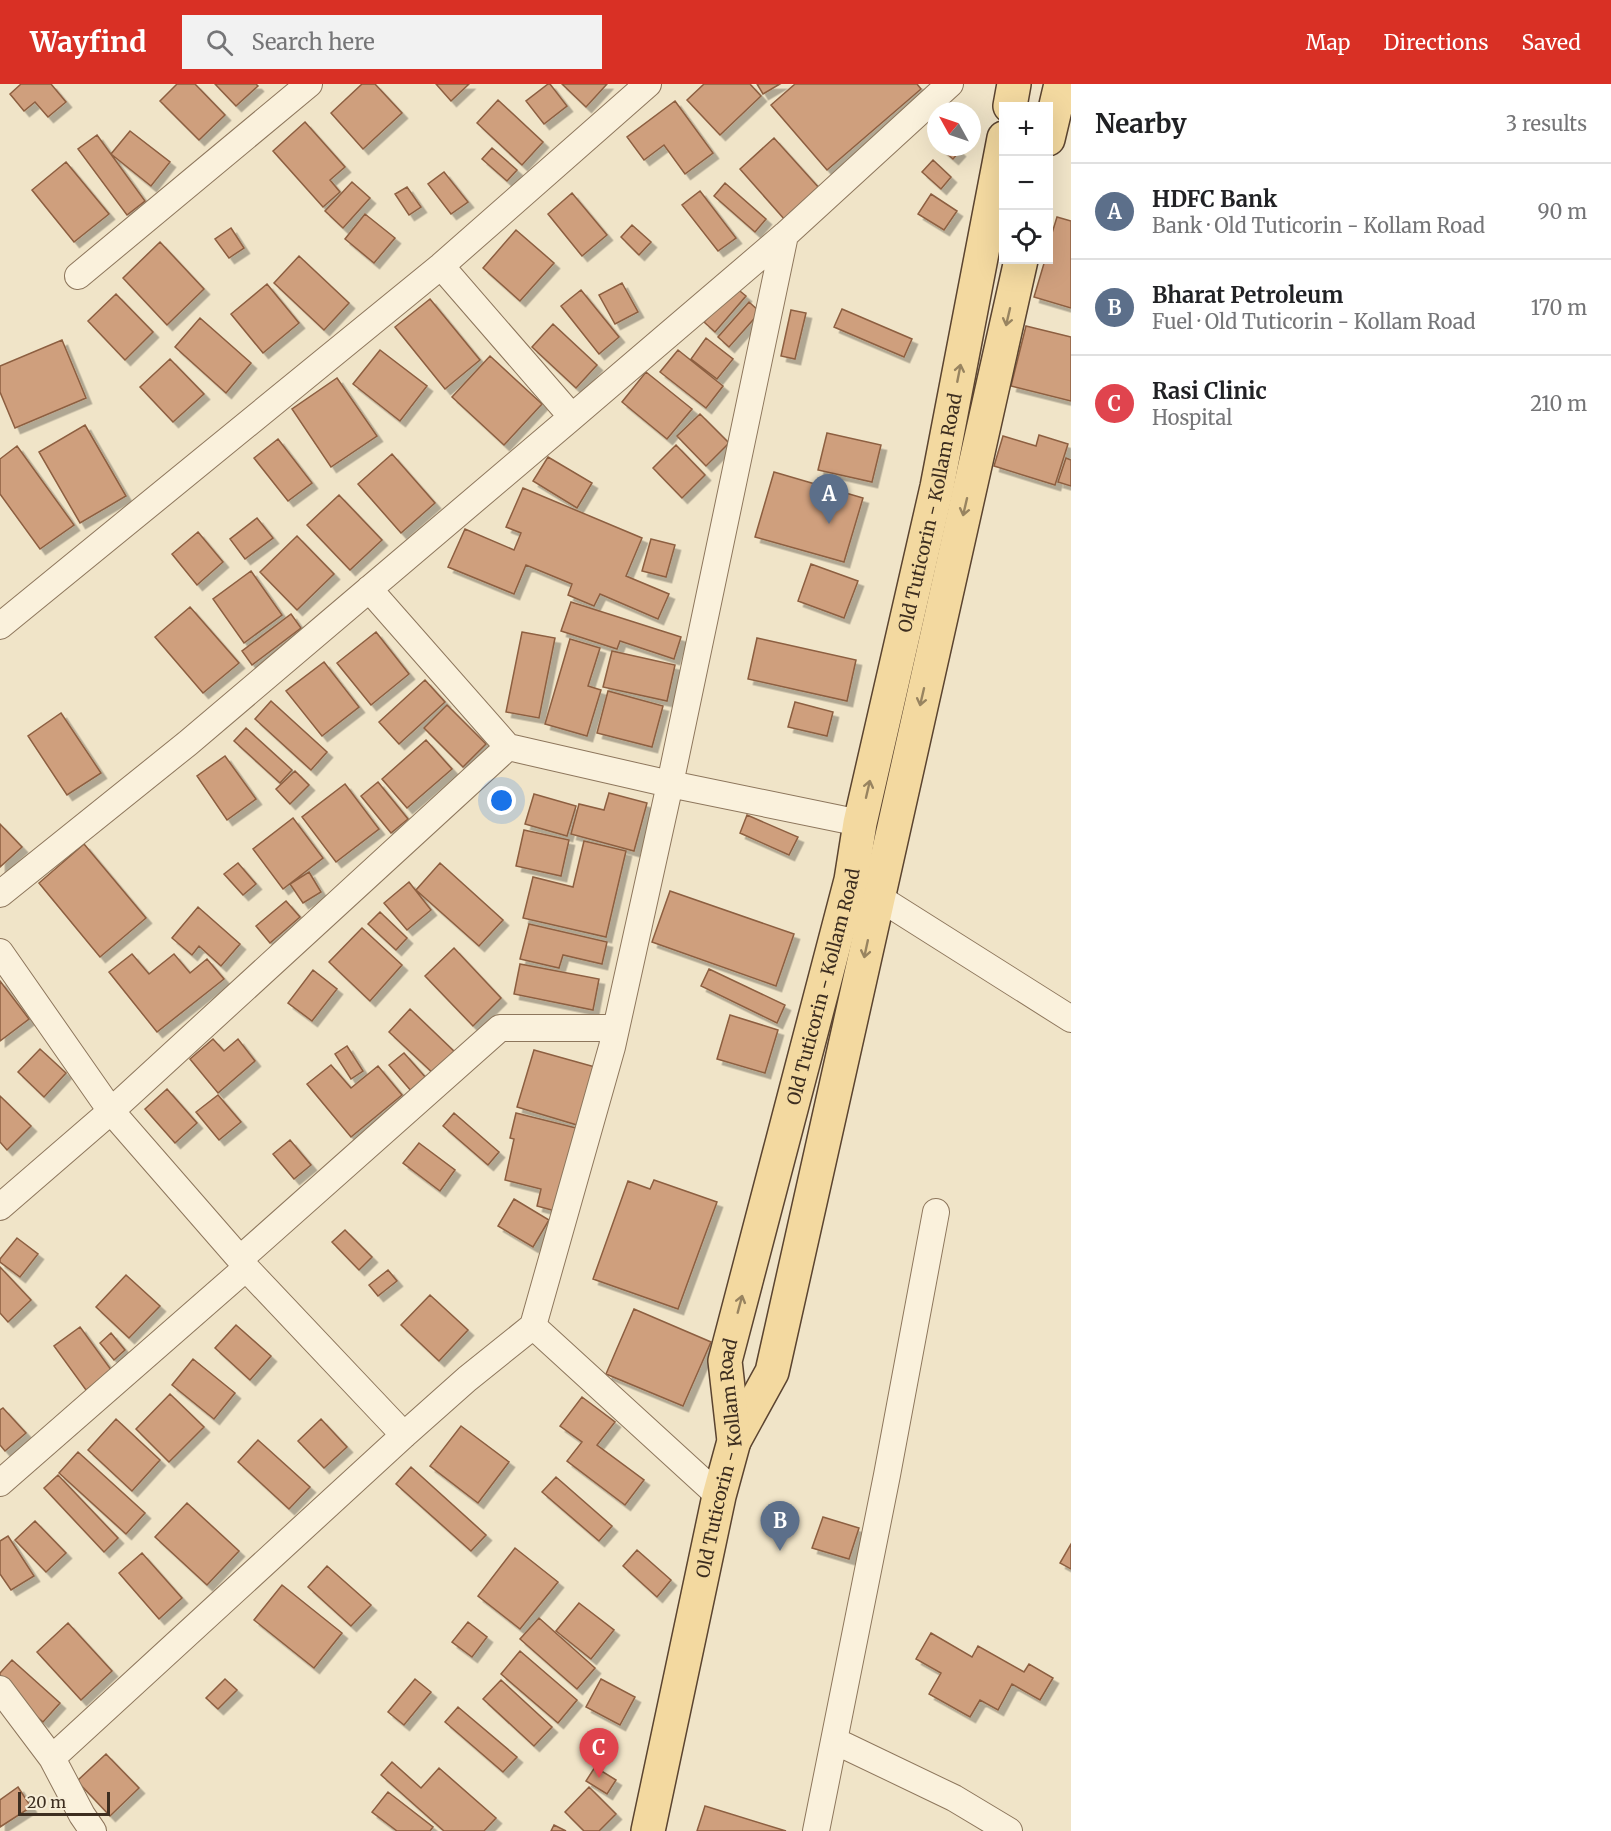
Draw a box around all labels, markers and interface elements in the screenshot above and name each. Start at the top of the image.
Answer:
search box [182,15,602,69]
text: Wayfind [30,24,146,60]
icon: search [203,26,236,59]
text: Search here [251,28,375,56]
text: Map [1306,29,1350,56]
text: Directions [1383,29,1488,56]
text: Saved [1521,29,1581,56]
north arrow [927,102,981,156]
map controls [999,102,1053,264]
button: + [999,102,1053,156]
text: Nearby [1095,107,1187,140]
text: 3 results [1506,111,1587,136]
button: − [999,156,1053,210]
text: HDFC Bank [1152,185,1277,213]
text: A [1107,199,1122,224]
text: 90 m [1537,199,1587,224]
button: locate [999,210,1053,264]
text: Bank · Old Tuticorin - Kollam Road [1152,213,1485,238]
text: Bharat Petroleum [1152,281,1343,309]
text: B [1108,295,1121,320]
text: 170 m [1531,295,1587,320]
one-way arrow [1002,306,1013,326]
text: Fuel · Old Tuticorin - Kollam Road [1152,309,1476,334]
one-way arrow [954,364,965,383]
text: Rasi Clinic [1152,377,1267,405]
street label: Old Tuticorin - Kollam Road [893,391,966,634]
text: C [1108,391,1121,416]
text: 210 m [1530,391,1587,416]
text: Hospital [1152,405,1232,430]
pin: A [810,474,848,524]
one-way arrow [958,497,970,516]
one-way arrow [916,687,927,706]
one-way arrow [863,780,874,800]
your location [487,786,516,815]
street label: Old Tuticorin - Kollam Road [781,866,864,1107]
one-way arrow [860,939,872,958]
one-way arrow [735,1295,747,1314]
street label: Old Tuticorin - Kollam Road [690,1336,746,1580]
pin: B [760,1502,800,1551]
pin: C [580,1728,618,1778]
scale bar [18,1789,110,1816]
text: 20 m [27,1792,66,1812]

